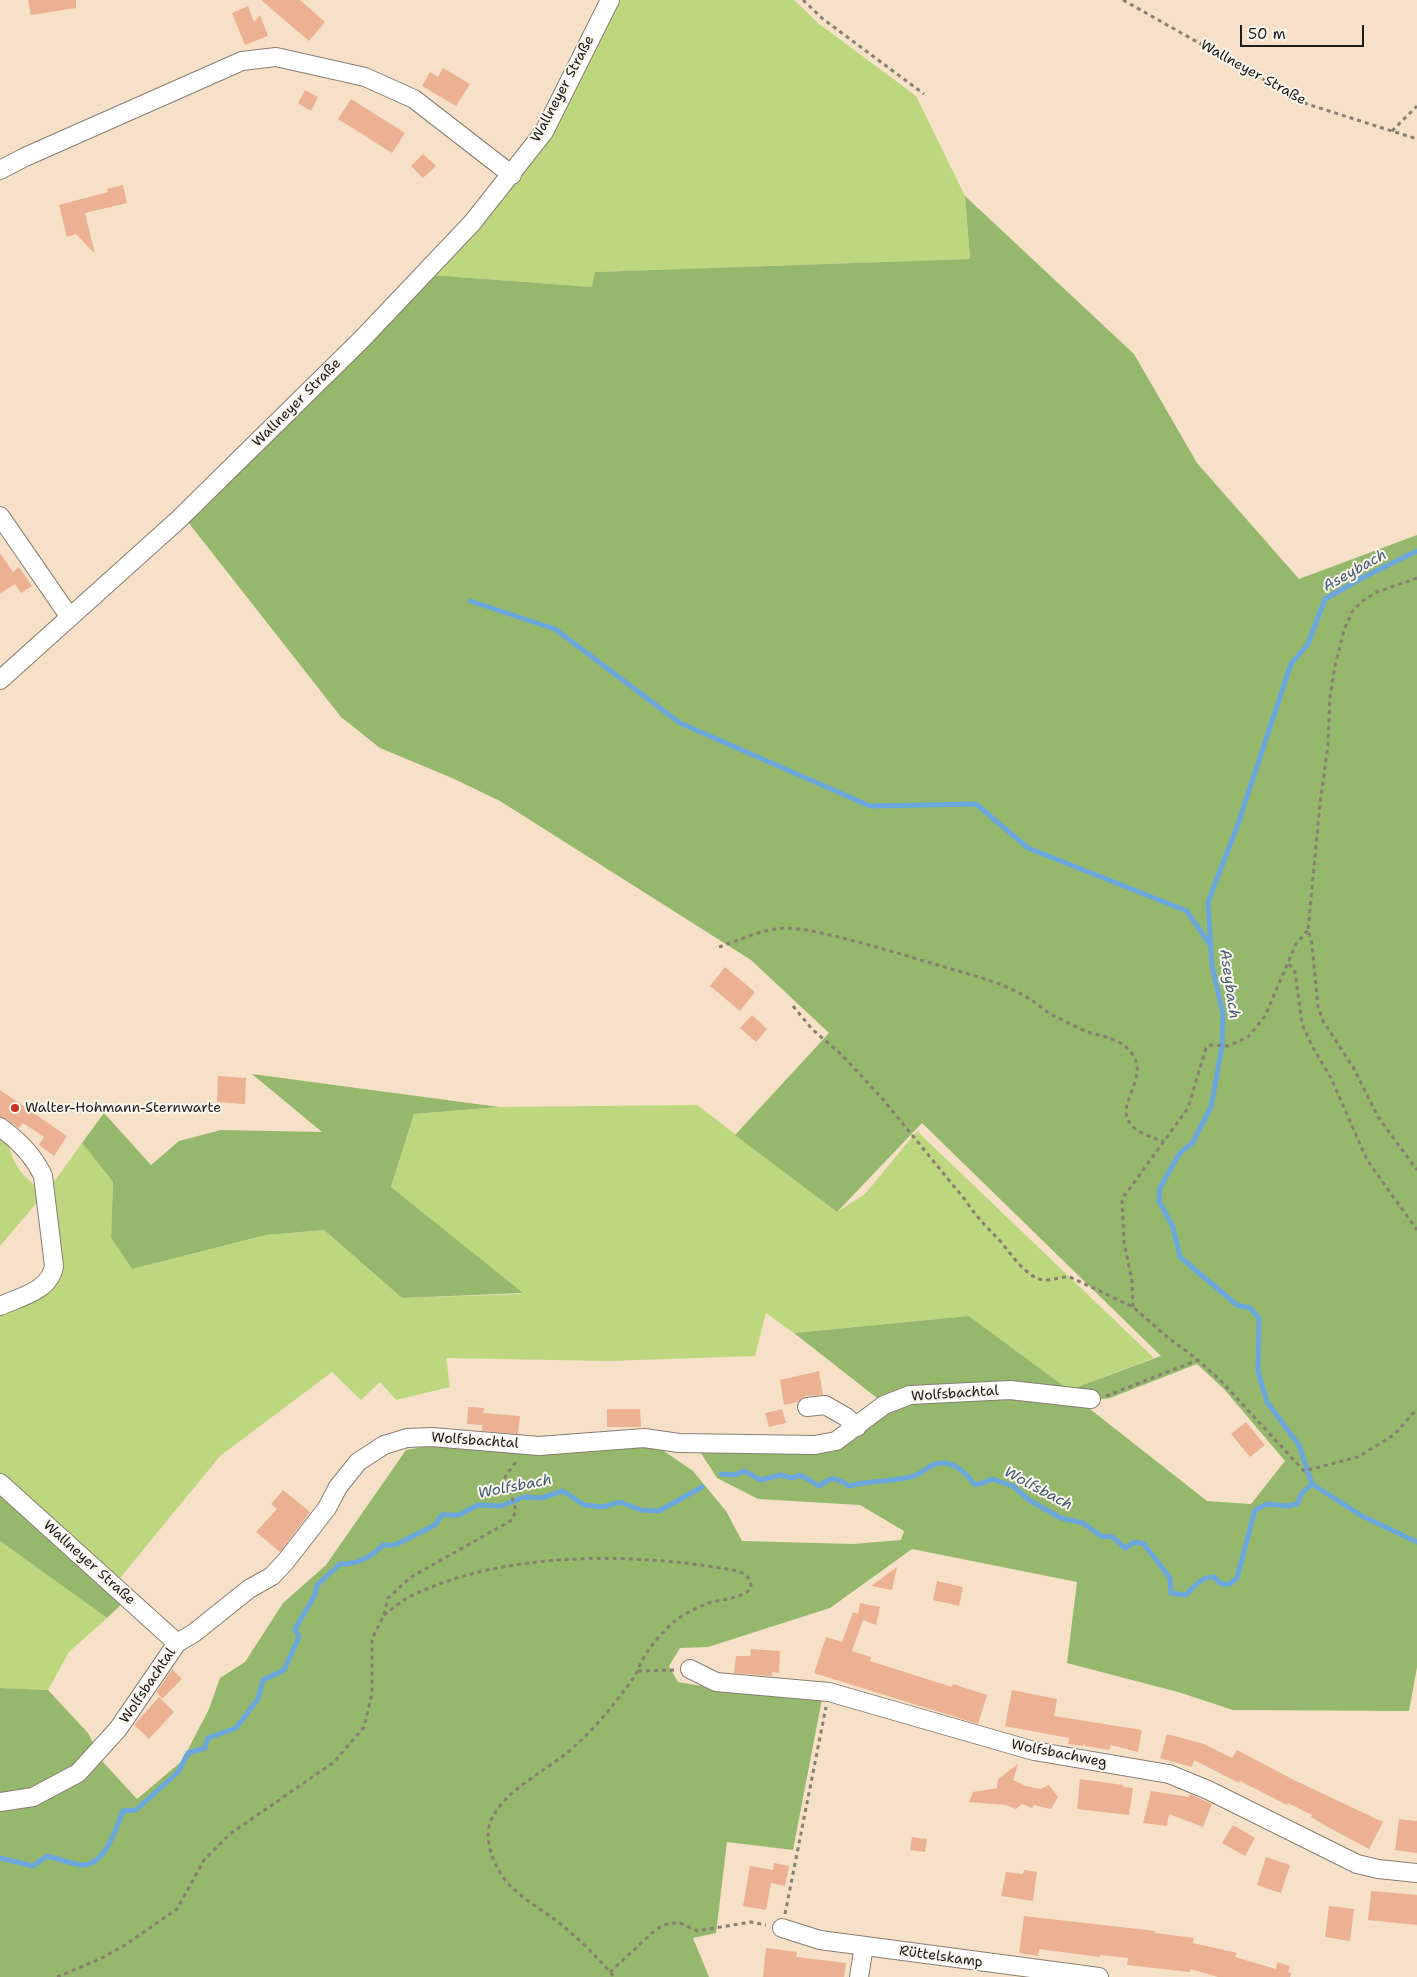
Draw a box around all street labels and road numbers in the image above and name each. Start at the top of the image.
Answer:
street label: Wallneyer Straße [528,33,598,145]
street label: Wallneyer Straße [1197,37,1309,109]
street label: Wallneyer Straße [249,355,345,451]
street label: Wolfsbachtal [911,1383,999,1405]
street label: Wolfsbachtal [431,1430,519,1452]
street label: Wallneyer Straße [39,1517,139,1609]
street label: Wolfsbachtal [117,1645,179,1727]
street label: Wolfsbachweg [1010,1736,1108,1772]
street label: Rüttelskamp [898,1943,984,1971]

